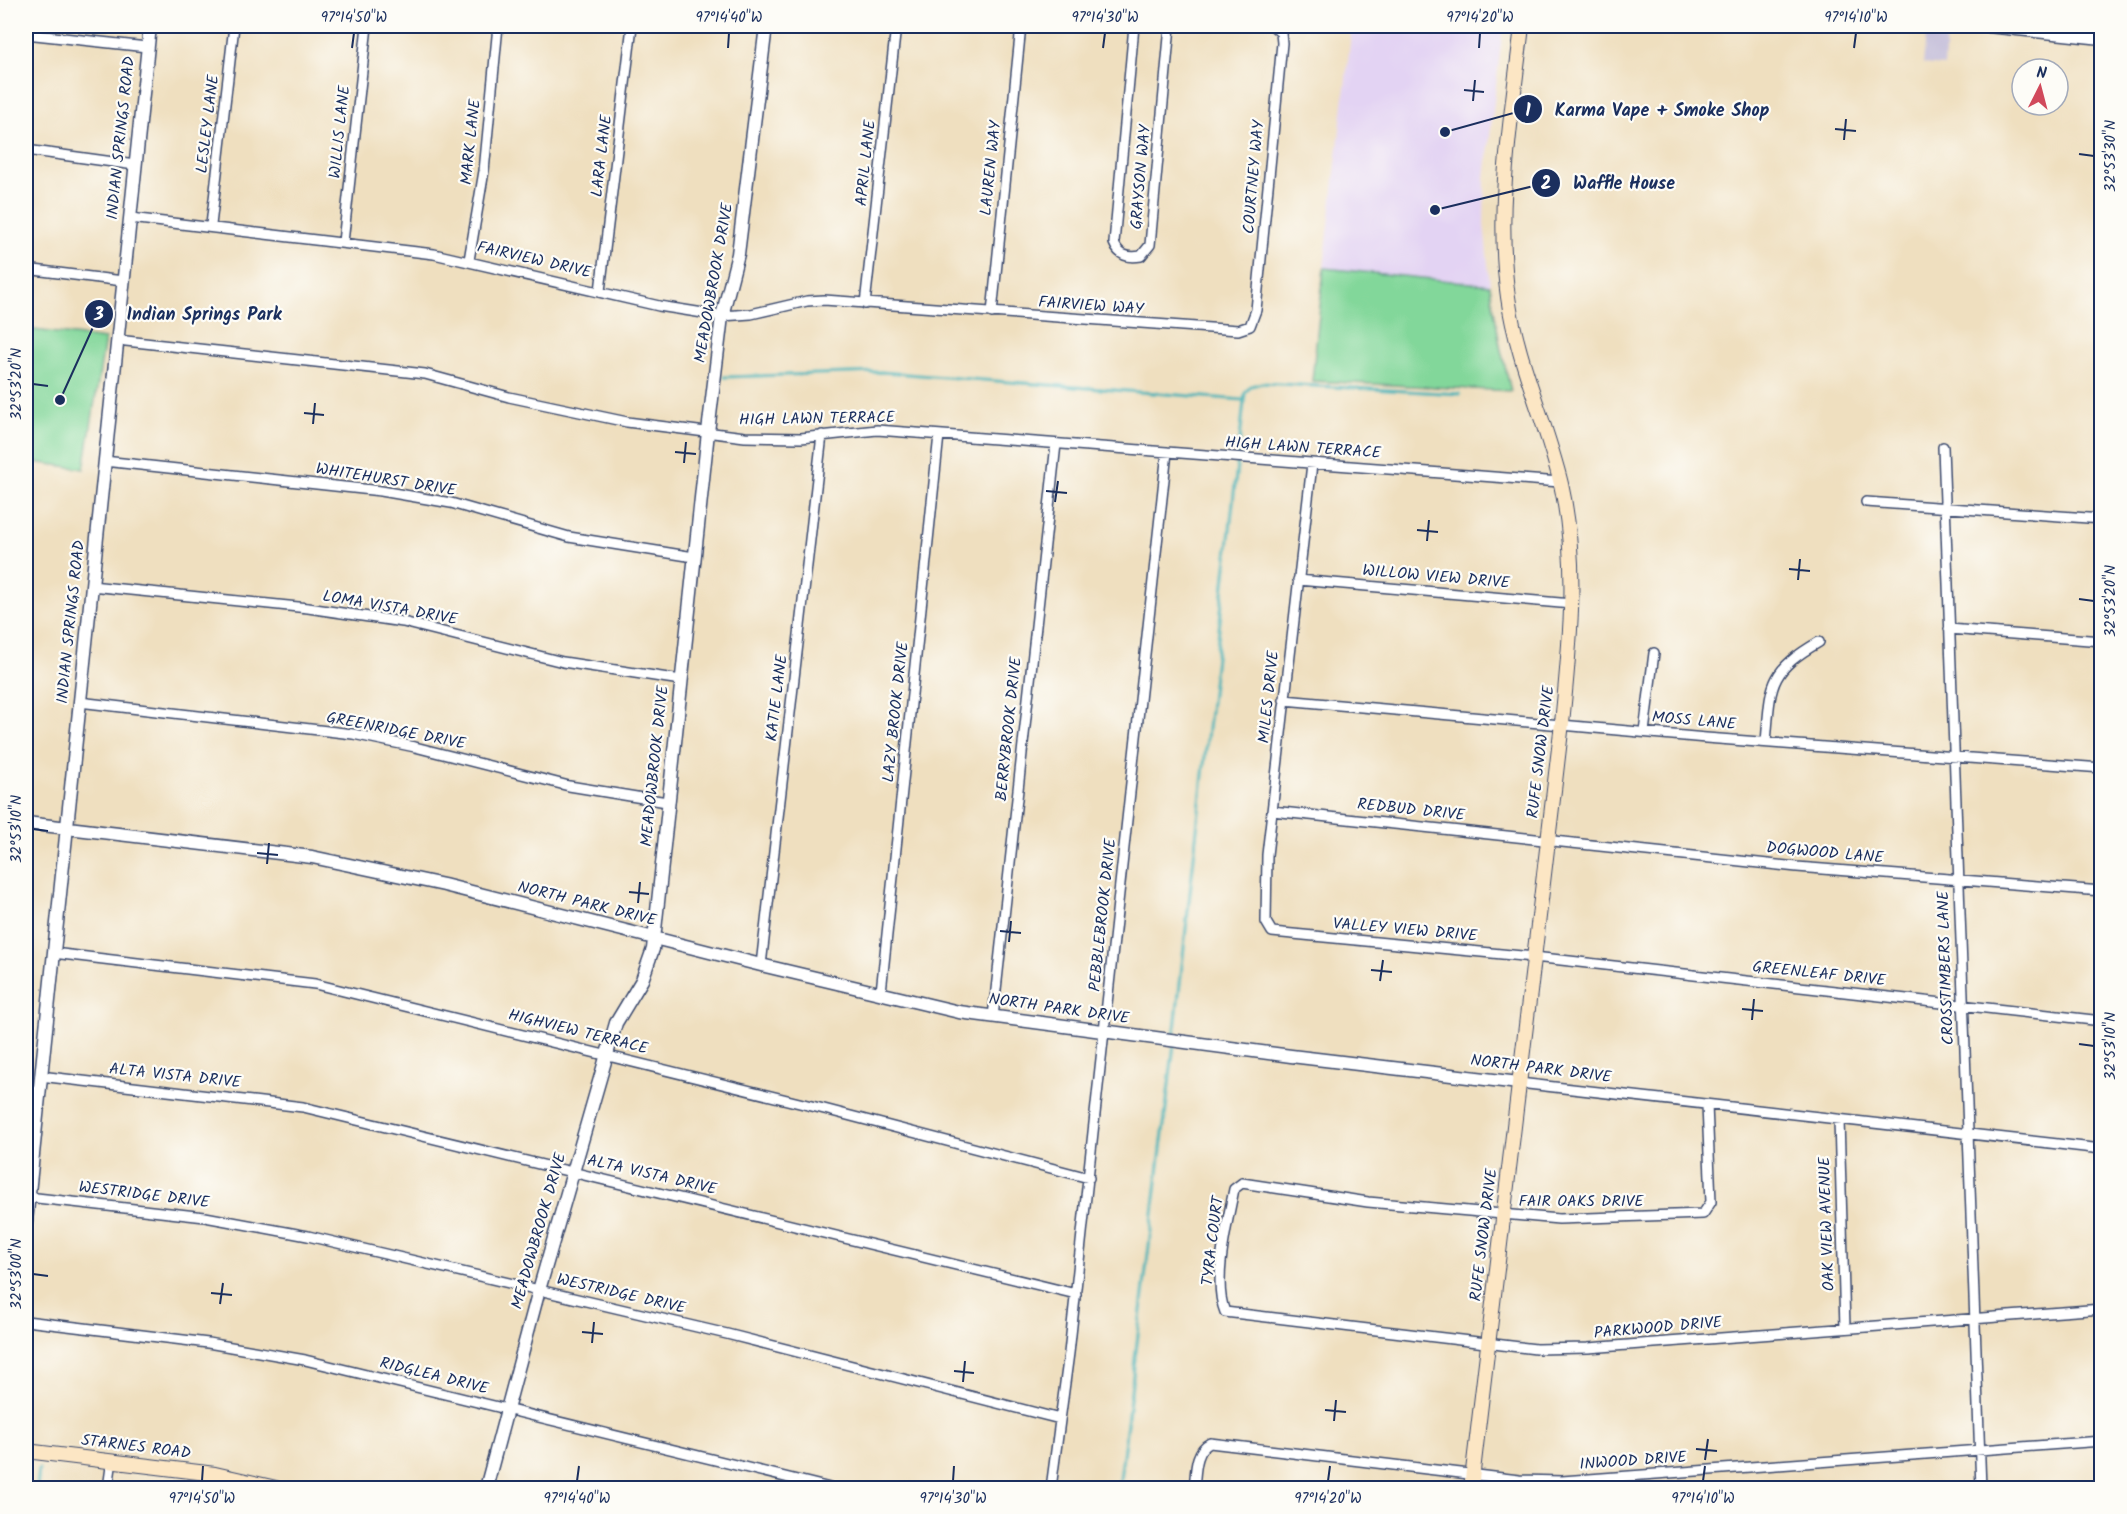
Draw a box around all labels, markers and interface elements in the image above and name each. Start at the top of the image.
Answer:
text: 97°14'50"W [321,6,388,30]
text: 97°14'40"W [696,6,763,30]
text: 97°14'30"W [1071,6,1139,30]
text: 97°14'20"W [1446,6,1514,30]
text: 97°14'10"W [1824,6,1888,30]
street label: INDIAN SPRINGS ROAD [100,55,142,221]
north arrow [2010,57,2070,117]
text: N [2035,61,2048,87]
street label: LESLEY LANE [190,73,227,175]
street label: WILLIS LANE [323,84,357,180]
callout: Karma Vape + Smoke Shop [1513,91,1782,127]
street label: MARK LANE [454,97,488,186]
text: 1 [1525,97,1531,126]
text: Karma Vape + Smoke Shop [1555,97,1770,126]
street label: LARA LANE [585,113,620,199]
street label: APRIL LANE [849,118,883,207]
street label: LAUREN WAY [974,118,1009,217]
street label: COURTNEY WAY [1237,118,1271,235]
text: 32°53'30"N [2099,120,2123,192]
street label: GRAYSON WAY [1124,123,1158,230]
callout: Waffle House [1531,165,1687,201]
text: 2 [1541,170,1551,199]
text: Waffle House [1573,170,1675,199]
street label: MEADOWBROOK DRIVE [688,200,740,365]
street label: FAIRVIEW DRIVE [474,235,594,285]
street label: FAIRVIEW WAY [1037,290,1145,322]
callout: Indian Springs Park [84,296,293,332]
text: 3 [93,301,104,330]
text: Indian Springs Park [126,301,283,330]
text: 32°53'20"N [5,348,29,420]
street label: HIGH LAWN TERRACE [739,405,896,433]
street label: HIGH LAWN TERRACE [1224,430,1382,466]
street label: WHITEHURST DRIVE [314,457,459,504]
street label: INDIAN SPRINGS ROAD [50,539,92,705]
street label: WILLOW VIEW DRIVE [1361,558,1511,596]
text: 32°53'20"N [2099,565,2123,637]
street label: LOMA VISTA DRIVE [321,584,460,632]
street label: LAZY BROOK DRIVE [876,640,916,784]
street label: MILES DRIVE [1252,649,1286,745]
street label: KATIE LANE [759,653,795,743]
street label: BERRYBROOK DRIVE [989,655,1029,802]
street label: MEADOWBROOK DRIVE [634,684,676,848]
street label: RUFE SNOW DRIVE [1520,684,1562,820]
street label: GREENRIDGE DRIVE [324,705,468,757]
street label: MOSS LANE [1651,705,1738,737]
street label: REDBUD DRIVE [1356,792,1467,828]
text: 32°53'10"N [5,795,29,863]
street label: DOGWOOD LANE [1765,835,1885,871]
street label: PEBBLEBROOK DRIVE [1083,836,1124,993]
street label: NORTH PARK DRIVE [515,875,659,933]
street label: CROSSTIMBERS LANE [1931,890,1961,1046]
street label: VALLEY VIEW DRIVE [1332,911,1479,949]
street label: GREENLEAF DRIVE [1751,955,1887,993]
street label: NORTH PARK DRIVE [987,987,1132,1031]
street label: HIGHVIEW TERRACE [505,1003,651,1062]
text: 32°53'10"N [2099,1012,2123,1080]
street label: NORTH PARK DRIVE [1469,1048,1614,1090]
street label: ALTA VISTA DRIVE [108,1057,243,1095]
street label: ALTA VISTA DRIVE [585,1148,720,1202]
street label: MEADOWBROOK DRIVE [505,1149,574,1312]
street label: OAK VIEW AVENUE [1812,1156,1842,1292]
street label: RUFE SNOW DRIVE [1463,1167,1505,1303]
street label: WESTRIDGE DRIVE [77,1175,211,1216]
street label: FAIR OAKS DRIVE [1518,1189,1644,1214]
street label: TYRA COURT [1195,1193,1231,1287]
text: 32°53'00"N [5,1238,29,1310]
street label: WESTRIDGE DRIVE [554,1267,689,1321]
street label: PARKWOOD DRIVE [1593,1310,1724,1346]
street label: RIDGLEA DRIVE [377,1350,492,1402]
street label: STARNES ROAD [80,1428,192,1466]
street label: INWOOD DRIVE [1579,1445,1688,1477]
text: 97°14'50"W [169,1487,236,1511]
text: 97°14'40"W [544,1487,611,1511]
text: 97°14'30"W [919,1487,987,1511]
text: 97°14'20"W [1294,1487,1362,1511]
text: 97°14'10"W [1671,1487,1735,1511]

